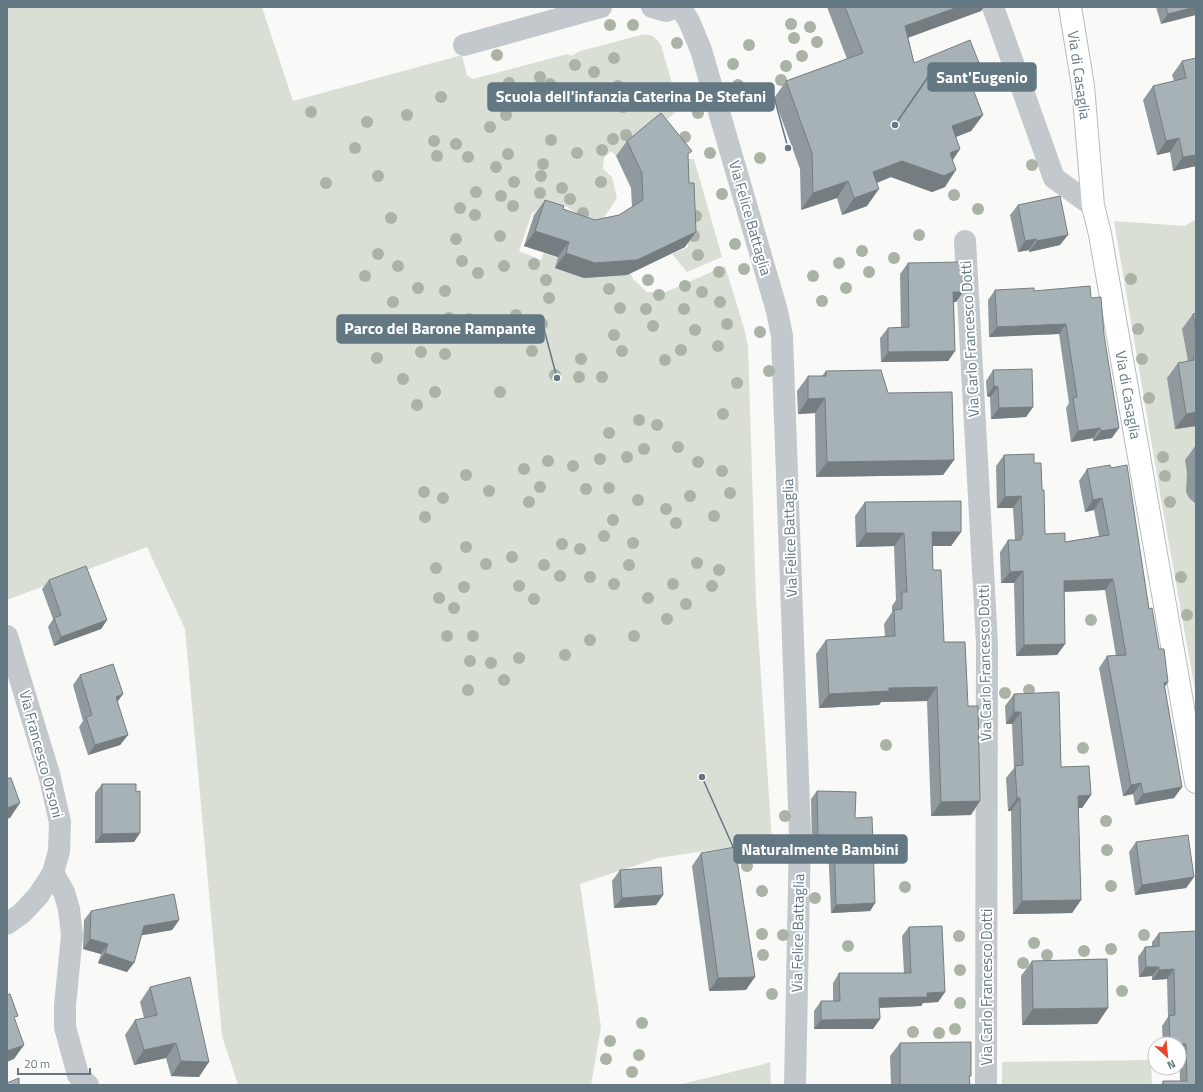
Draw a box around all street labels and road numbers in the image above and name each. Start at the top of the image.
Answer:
street label: Via di Casaglia [1062,29,1097,121]
street label: Via Felice Battaglia [723,158,778,279]
street label: Via Carlo Francesco Dotti [954,260,985,418]
street label: Via di Casaglia [1109,349,1148,441]
street label: Via Felice Battaglia [776,478,803,598]
street label: Via Carlo Francesco Dotti [972,584,997,742]
street label: Via Francesco Orsoni [13,688,70,820]
street label: Via Felice Battaglia [785,873,810,993]
street label: Via Carlo Francesco Dotti [975,909,998,1065]

